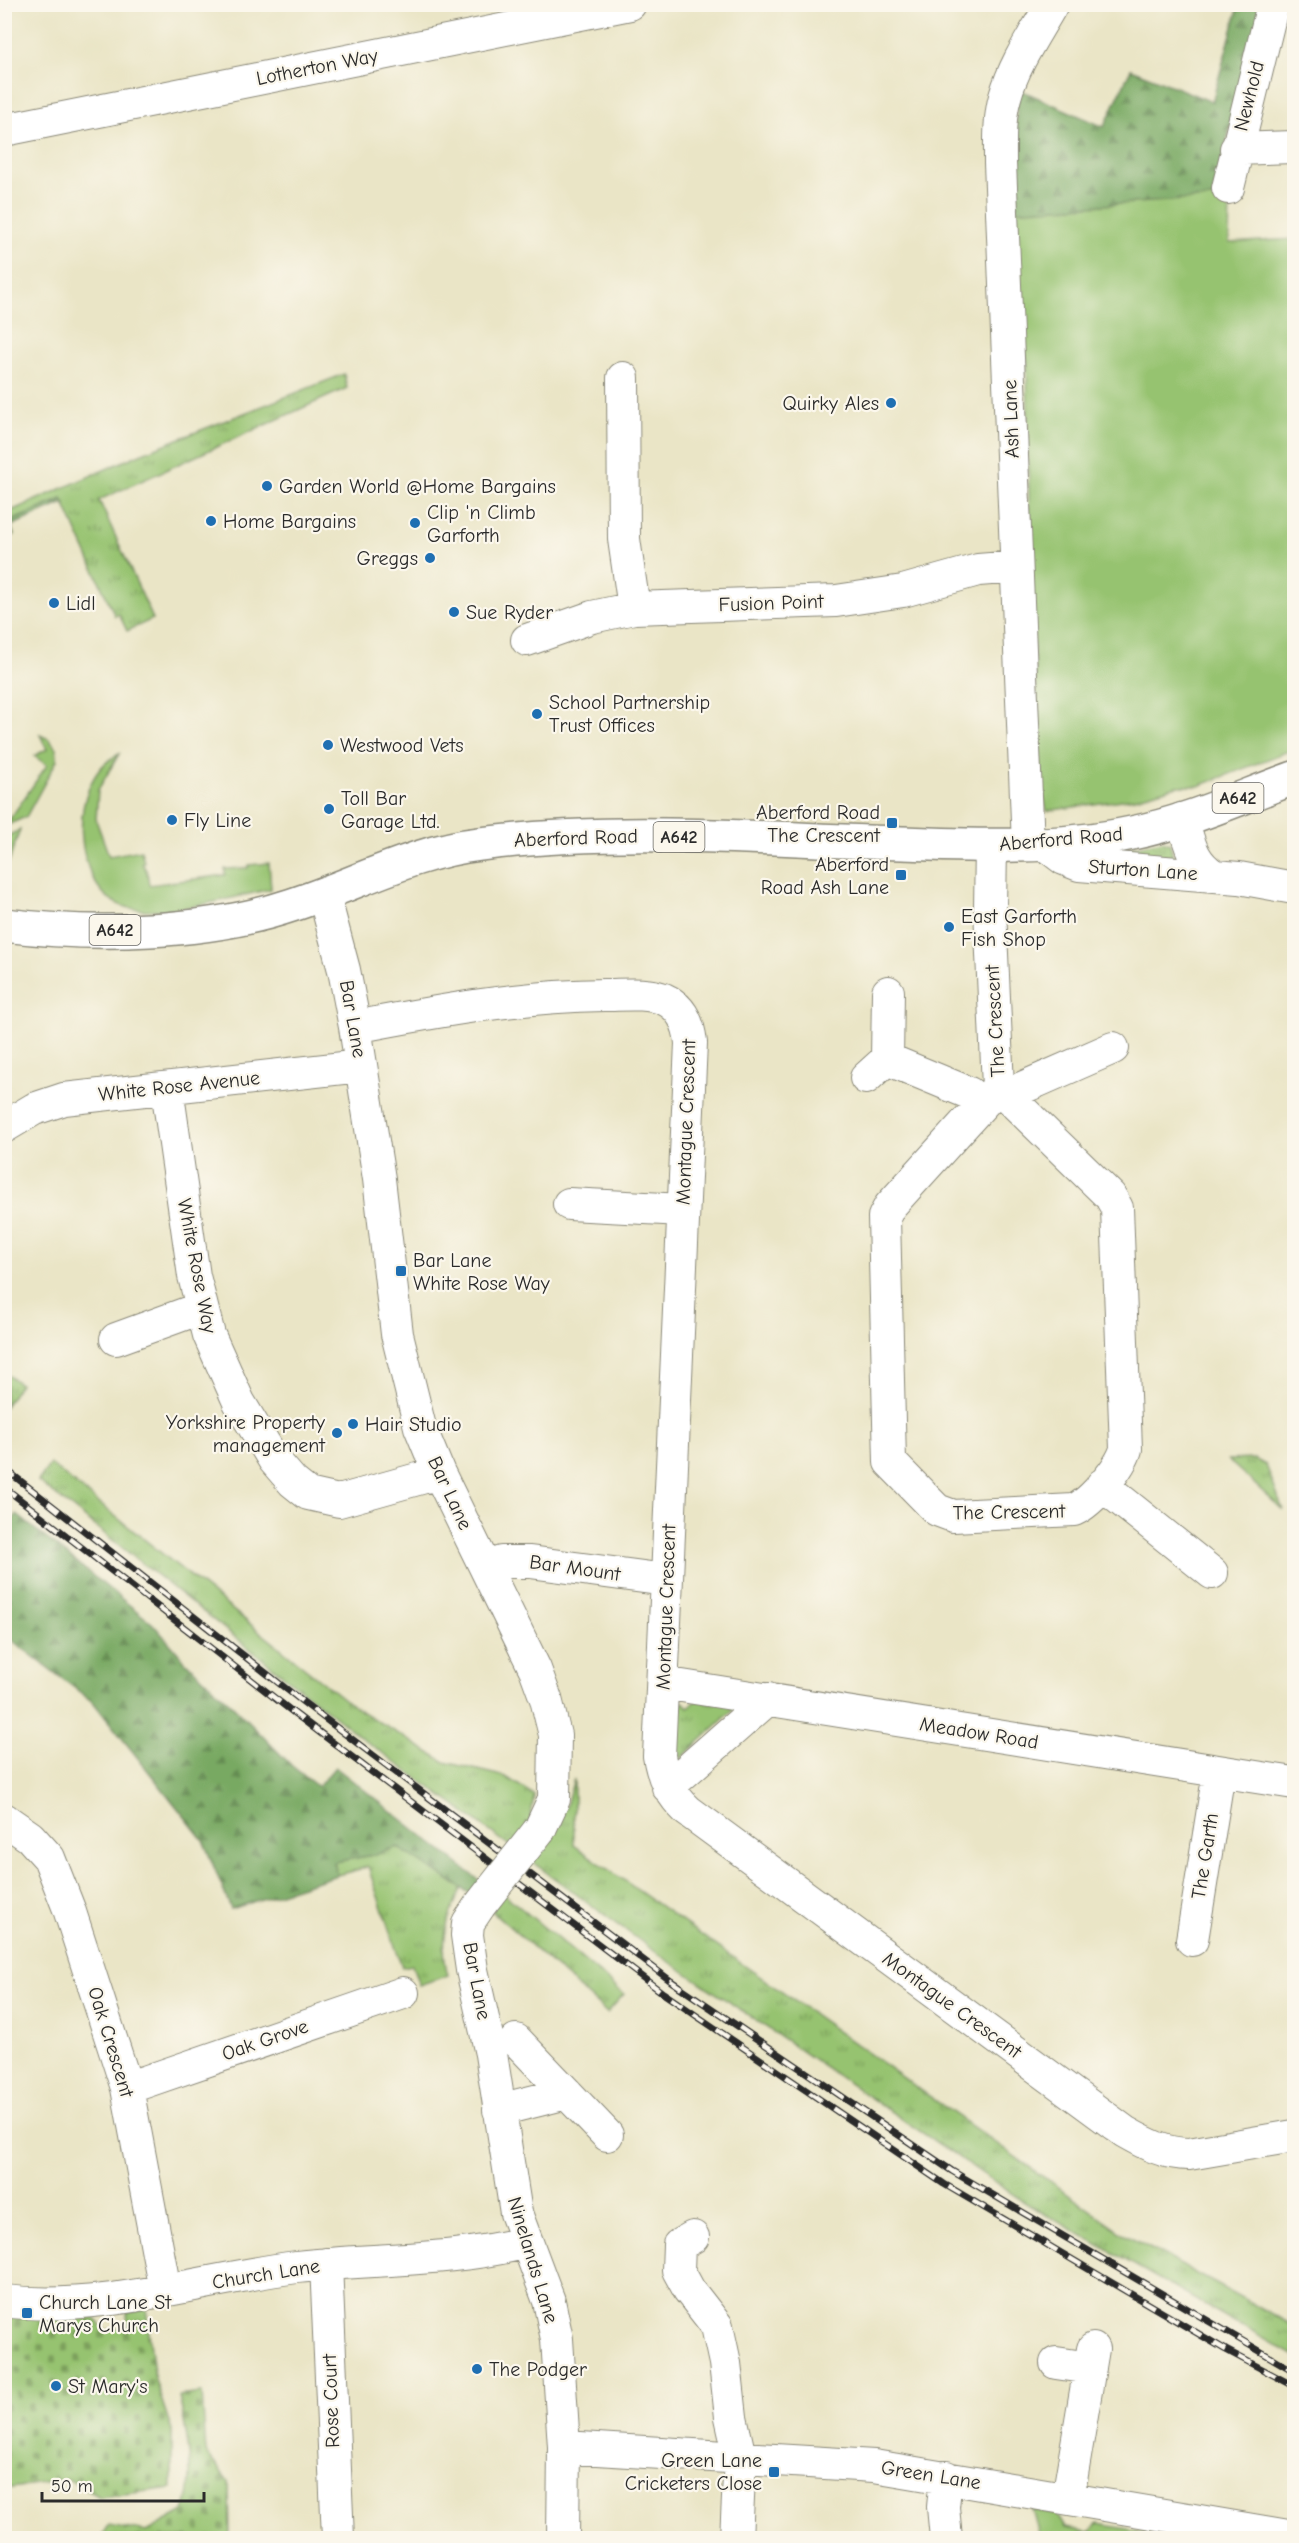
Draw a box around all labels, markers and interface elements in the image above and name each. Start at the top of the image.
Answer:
street label: Lotherton Way [254,44,380,90]
street label: Newhold [1229,59,1269,133]
street label: Ash Lane [998,379,1024,459]
place label: Quirky Ales [783,392,879,415]
marker: Quirky Ales [884,396,898,410]
place label: Garden World @Home Bargains [279,475,556,498]
marker: Garden World @Home Bargains [260,479,274,493]
place label: Clip 'n Climb Garforth [427,501,536,547]
place label: Home Bargains [223,510,356,533]
marker: Home Bargains [204,514,218,528]
marker: Clip 'n Climb Garforth [408,516,422,530]
place label: Greggs [357,547,418,570]
marker: Greggs [423,551,437,565]
street label: Fusion Point [718,590,825,616]
place label: Lidl [66,592,96,615]
marker: Lidl [47,596,61,610]
place label: Sue Ryder [466,601,553,624]
marker: Sue Ryder [447,605,461,619]
place label: School Partnership Trust Offices [549,691,710,737]
marker: School Partnership Trust Offices [530,707,544,721]
place label: Westwood Vets [340,734,464,757]
marker: Westwood Vets [321,738,335,752]
road number: A642 [1212,783,1264,813]
place label: Toll Bar Garage Ltd. [341,787,440,833]
place label: Aberford Road The Crescent [756,801,881,847]
marker: Toll Bar Garage Ltd. [322,802,336,816]
place label: Fly Line [184,809,251,832]
marker: Fly Line [165,813,179,827]
marker: Aberford Road The Crescent [885,816,899,830]
road number: A642 [654,822,704,852]
street label: Aberford Road [998,822,1124,856]
street label: Aberford Road [514,824,638,852]
place label: Aberford Road Ash Lane [761,853,889,899]
street label: Sturton Lane [1088,855,1198,885]
marker: Aberford Road Ash Lane [894,868,908,882]
place label: East Garforth Fish Shop [961,905,1077,951]
road number: A642 [90,915,140,945]
marker: East Garforth Fish Shop [942,920,956,934]
street label: The Crescent [981,963,1009,1078]
street label: Bar Lane [335,978,371,1060]
street label: Montague Crescent [672,1037,700,1205]
street label: White Rose Avenue [97,1066,261,1106]
street label: White Rose Way [173,1197,221,1335]
place label: Bar Lane White Rose Way [413,1249,550,1295]
marker: Bar Lane White Rose Way [394,1264,408,1278]
place label: Yorkshire Property management [166,1411,326,1457]
place label: Hair Studio [365,1413,462,1436]
marker: Hair Studio [346,1417,360,1431]
marker: Yorkshire Property management [330,1426,344,1440]
street label: Bar Lane [423,1453,477,1533]
street label: The Crescent [953,1499,1067,1524]
street label: Montague Crescent [652,1522,680,1690]
street label: Bar Mount [528,1550,623,1586]
street label: Meadow Road [918,1712,1040,1754]
street label: The Garth [1187,1811,1223,1901]
street label: Bar Lane [458,1940,496,2022]
street label: Montague Crescent [878,1947,1027,2064]
street label: Oak Crescent [83,1984,139,2101]
street label: Oak Grove [219,2015,311,2065]
street label: Ninelands Lane [503,2194,563,2326]
street label: Church Lane [211,2254,321,2294]
place label: Church Lane St Marys Church [39,2291,172,2337]
marker: Church Lane St Marys Church [20,2306,34,2320]
street label: Rose Court [318,2352,344,2448]
place label: The Podger [489,2358,587,2381]
marker: The Podger [470,2362,484,2376]
place label: St Mary's [68,2375,148,2398]
marker: St Mary's [49,2379,63,2393]
place label: Green Lane Cricketers Close [625,2449,762,2495]
street label: Green Lane [879,2456,983,2494]
scale bar [42,2465,204,2503]
marker: Green Lane Cricketers Close [767,2465,781,2479]
text: 50 m [51,2476,93,2497]

